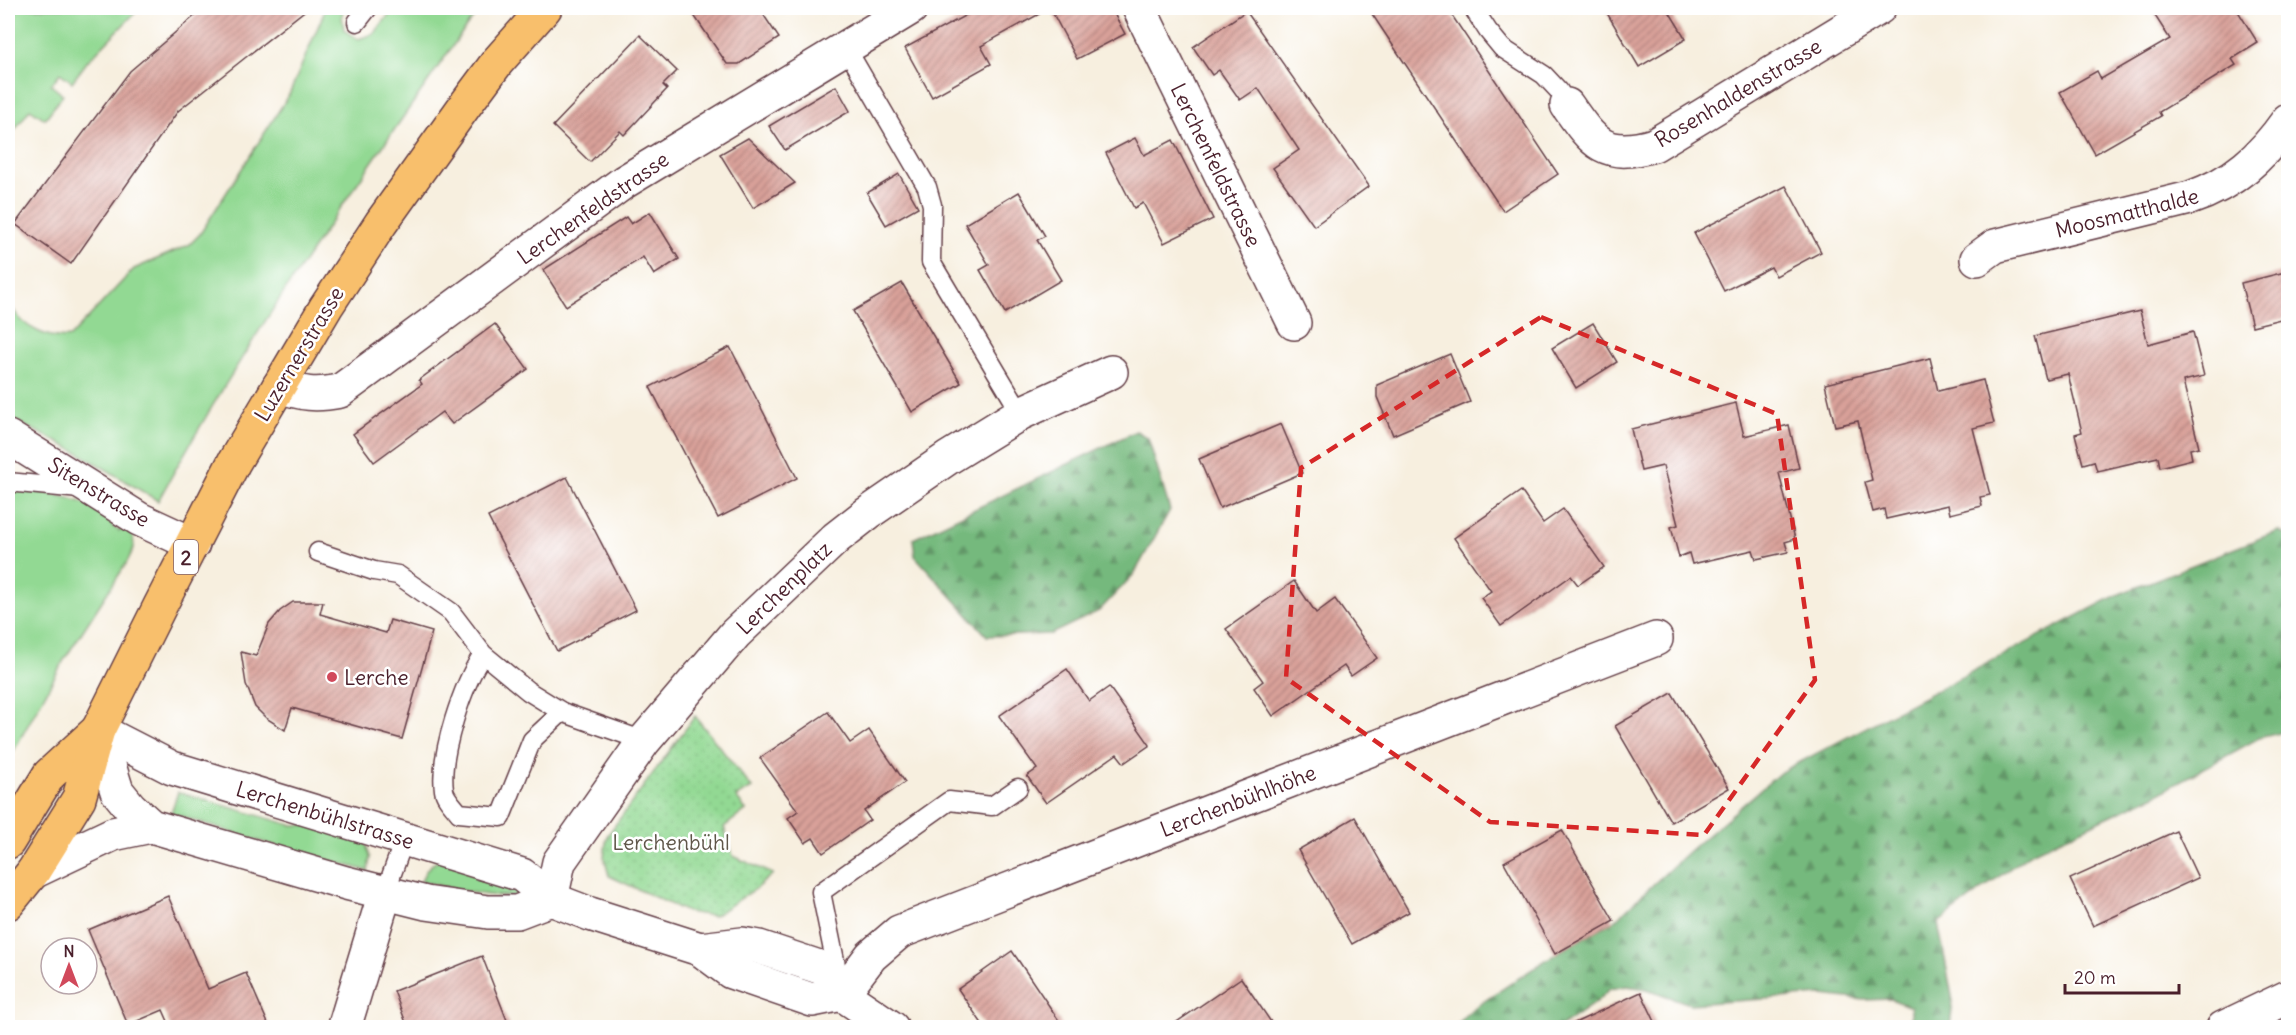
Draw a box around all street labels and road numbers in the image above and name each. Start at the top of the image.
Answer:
street label: Rosenhaldenstrasse [1650,33,1826,153]
street label: Lerchenfeldstrasse [1165,79,1267,251]
street label: Lerchenfeldstrasse [512,146,674,270]
street label: Moosmatthalde [2052,182,2202,244]
street label: Luzernerstrasse [248,282,350,426]
street label: Sitenstrasse [43,451,155,533]
street label: Lerchenplatz [731,536,837,640]
road number: 2 [174,540,198,574]
street label: Lerchenbühlhöhe [1156,759,1320,843]
street label: Lerchenbühlstrasse [233,775,417,855]

